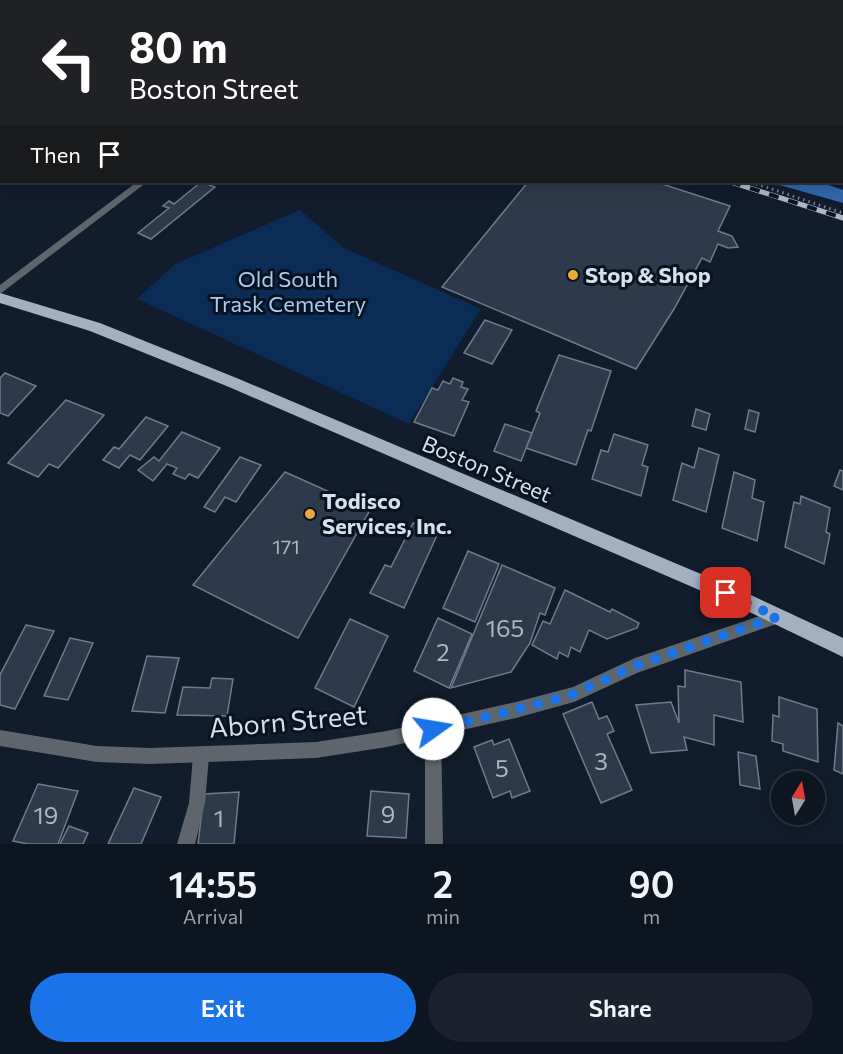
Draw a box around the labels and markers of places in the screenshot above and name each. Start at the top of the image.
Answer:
place label: Stop & Shop [585,261,711,288]
marker: Stop & Shop [566,268,580,282]
place label: Todisco Services, Inc. [322,487,452,539]
marker: Todisco Services, Inc. [303,507,317,521]
pin [700,567,751,618]

